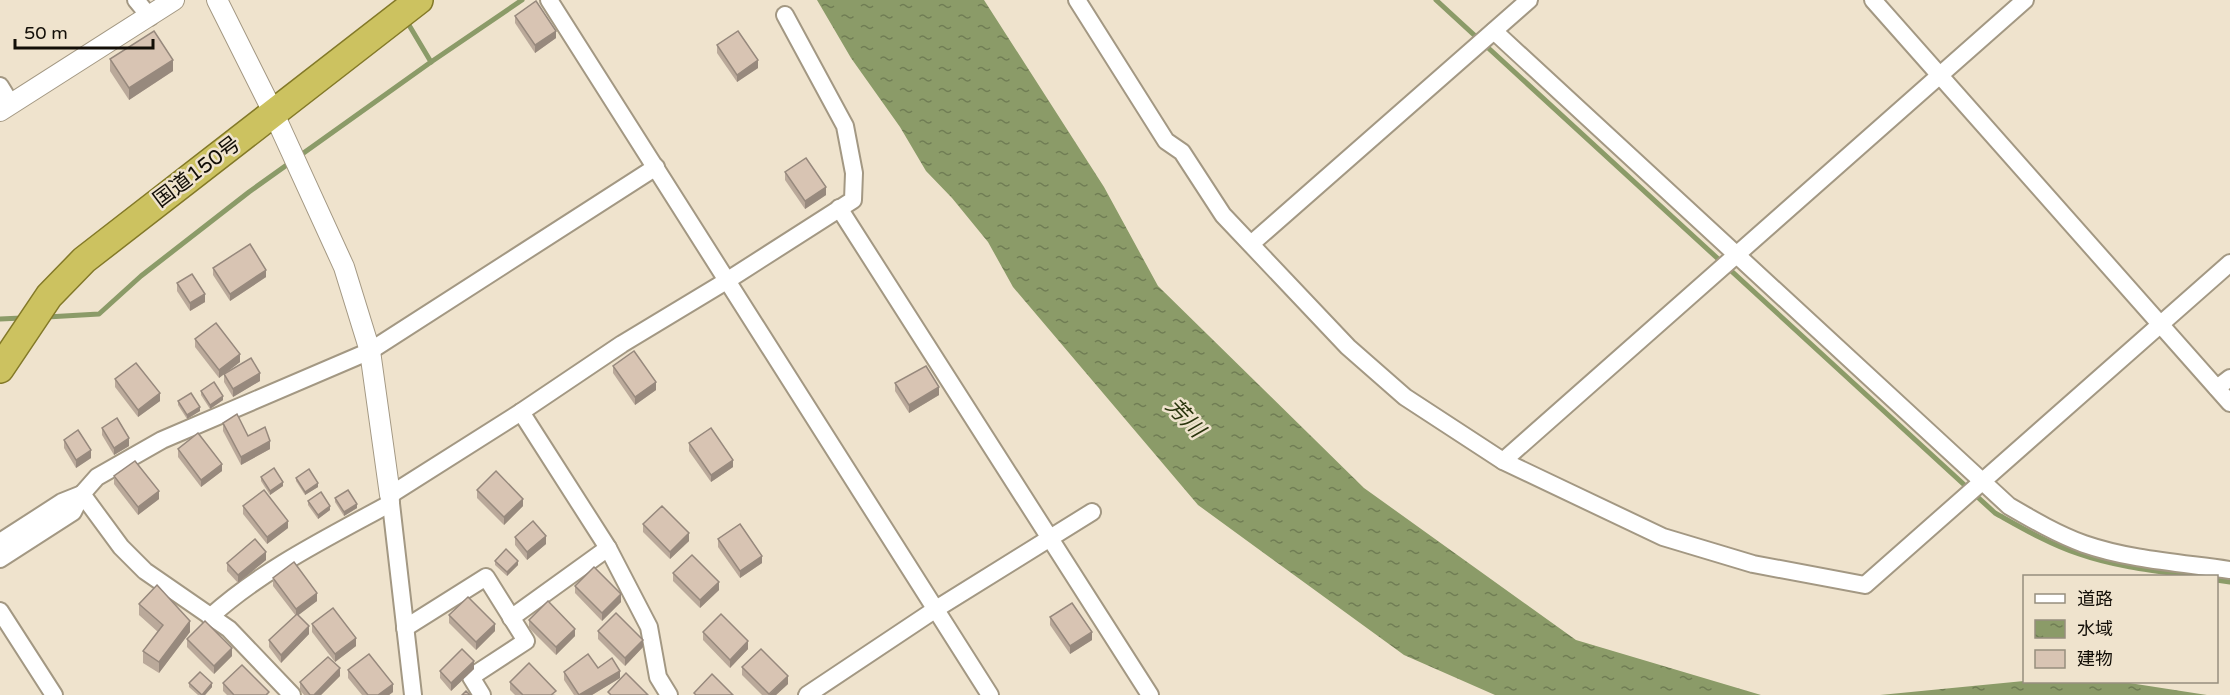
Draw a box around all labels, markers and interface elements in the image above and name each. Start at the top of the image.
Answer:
scale bar [15,12,153,50]
text: 50 m [24,22,68,44]
street label: 国道150号 [149,131,245,213]
water label: 芳川 [1160,393,1211,444]
legend [2023,575,2218,683]
text: 道路 [2077,588,2113,610]
text: 水域 [2077,618,2113,640]
text: 建物 [2077,648,2113,670]

